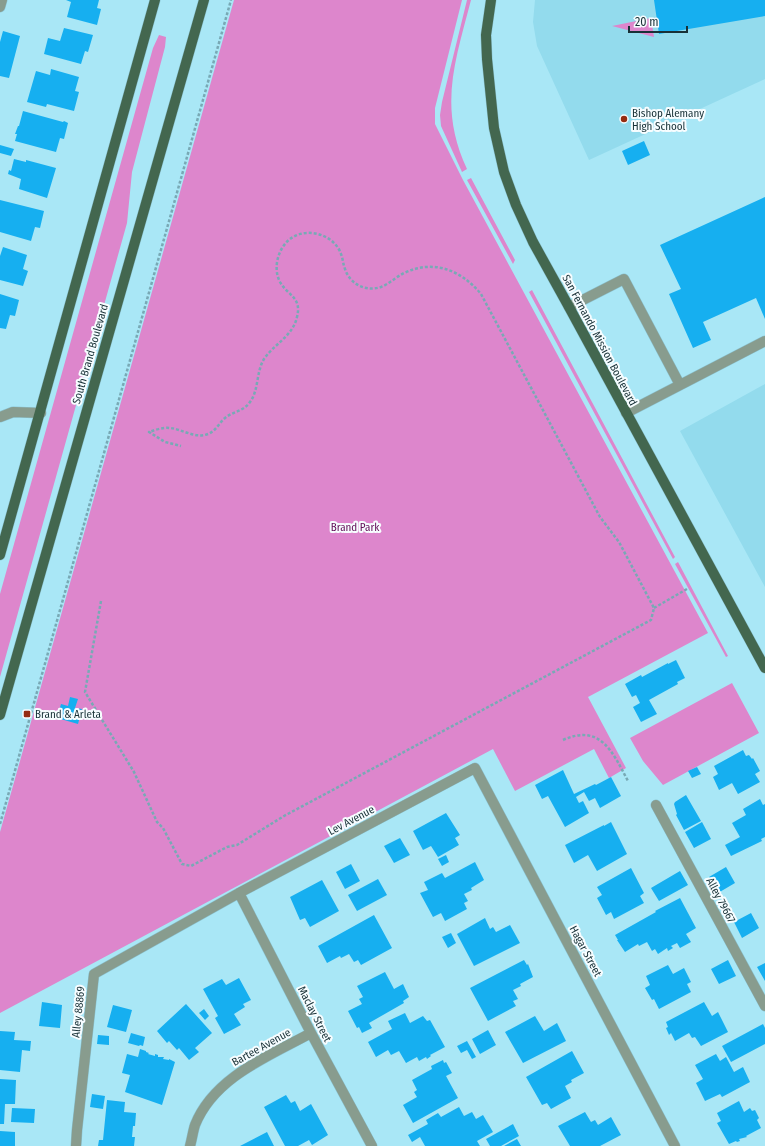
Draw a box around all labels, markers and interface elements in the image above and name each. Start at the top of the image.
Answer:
scale bar [629,8,687,34]
text: 20 m [635,15,659,29]
place label: Bishop Alemany High School [632,107,704,133]
marker: Bishop Alemany High School [619,114,629,124]
street label: San Fernando Mission Boulevard [559,273,640,408]
street label: South Brand Boulevard [70,303,111,406]
park label: Brand Park [331,521,380,534]
place label: Brand & Arleta [35,708,101,721]
marker: Brand & Arleta [22,709,32,719]
street label: Lev Avenue [326,803,377,838]
street label: Alley 79667 [703,875,738,925]
street label: Hagar Street [567,924,605,979]
street label: Maclay Street [295,984,334,1044]
street label: Alley 88869 [69,986,88,1038]
street label: Bartee Avenue [230,1026,293,1069]

